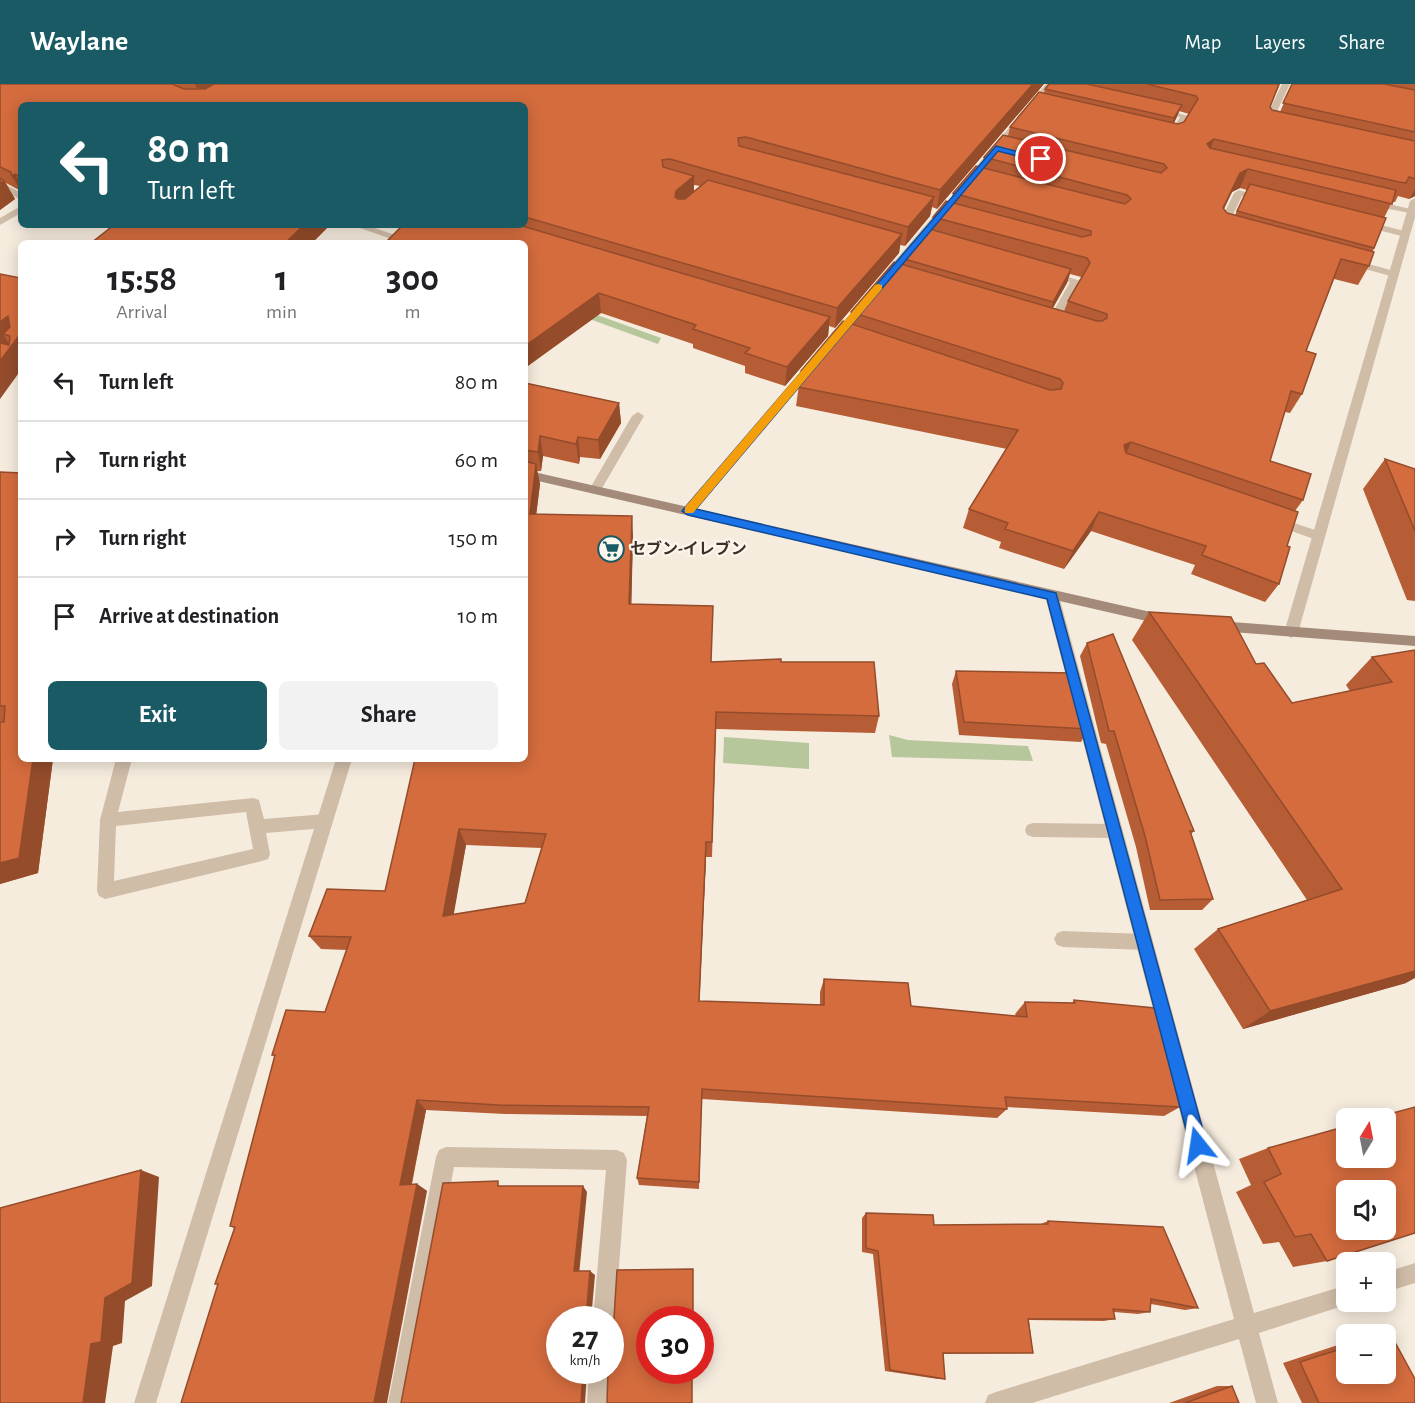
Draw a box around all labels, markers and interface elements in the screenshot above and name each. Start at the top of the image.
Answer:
text: Waylane [30,28,128,56]
text: Map [1185,32,1221,53]
text: Layers [1254,32,1305,53]
text: Share [1338,32,1385,53]
icon: left [48,126,126,204]
text: 80 m [147,128,230,170]
pin [1015,133,1066,184]
icon: arrive [1024,142,1057,175]
text: Turn left [147,177,235,204]
text: 15:58 [107,261,177,297]
text: 1 [275,261,288,297]
text: 300 [386,261,439,297]
text: Arrival [116,302,168,322]
text: min [266,302,297,322]
text: m [405,302,421,322]
icon: left [48,366,81,399]
text: Turn left [99,371,173,393]
text: 80 m [455,371,498,393]
icon: right [48,444,81,477]
text: Turn right [99,449,186,471]
text: 60 m [455,449,498,471]
icon: right [48,522,81,555]
text: Turn right [99,527,186,549]
text: 150 m [448,527,498,549]
supermarket icon: セブン-イレブン [596,534,626,564]
place label: セブン-イレブン [630,540,747,557]
icon: arrive [48,600,81,633]
text: Arrive at destination [99,605,279,627]
text: 10 m [458,605,498,627]
button: Exit [48,681,267,750]
button: Share [279,681,498,750]
north arrow [1336,1108,1396,1168]
map controls [1336,1108,1396,1384]
position arrow [1166,1113,1230,1177]
button: sound [1336,1180,1396,1240]
button: + [1336,1252,1396,1312]
speed limit sign: 30 [636,1306,714,1384]
text: 27 [571,1323,599,1353]
button: − [1336,1324,1396,1384]
text: km/h [570,1353,600,1368]

